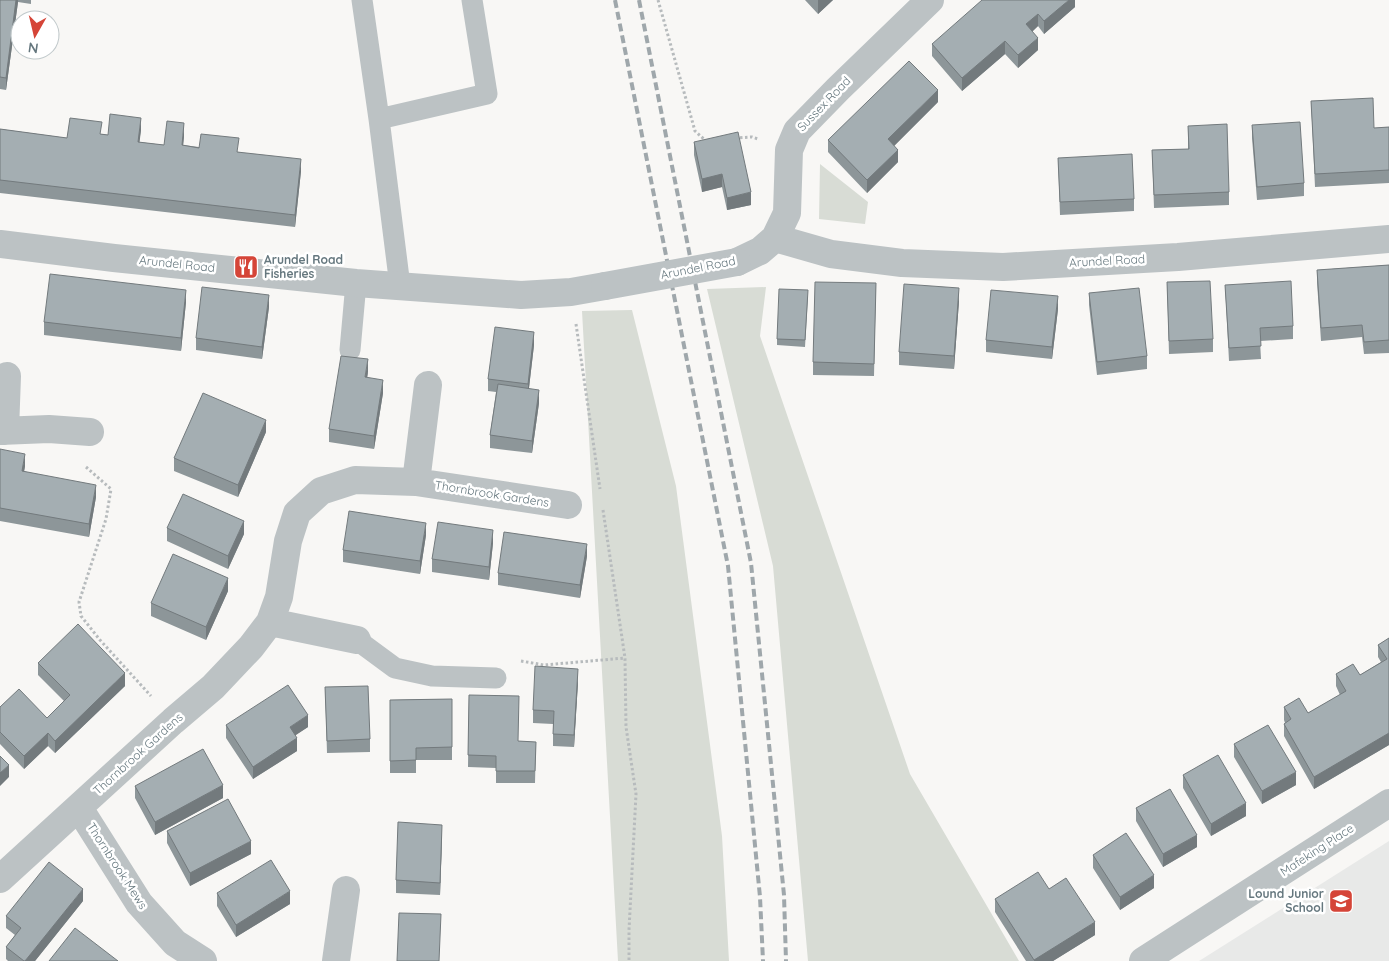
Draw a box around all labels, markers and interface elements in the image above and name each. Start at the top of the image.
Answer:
north arrow [10,10,60,60]
text: N [27,38,40,58]
street label: Sussex Road [794,73,853,134]
street label: Arundel Road [1069,251,1145,270]
street label: Arundel Road [138,252,216,275]
place label: Arundel Road Fisheries [264,252,343,281]
street label: Arundel Road [659,253,737,282]
restaurant icon: Arundel Road Fisheries [233,254,259,280]
street label: Thornbrook Gardens [434,477,551,510]
street label: Thornbrook Gardens [90,709,186,798]
street label: Thornbrook Mews [84,820,151,912]
street label: Mafeking Place [1277,820,1357,879]
place label: Lound Junior School [1248,886,1324,915]
school or university icon: Lound Junior School [1328,888,1354,914]

